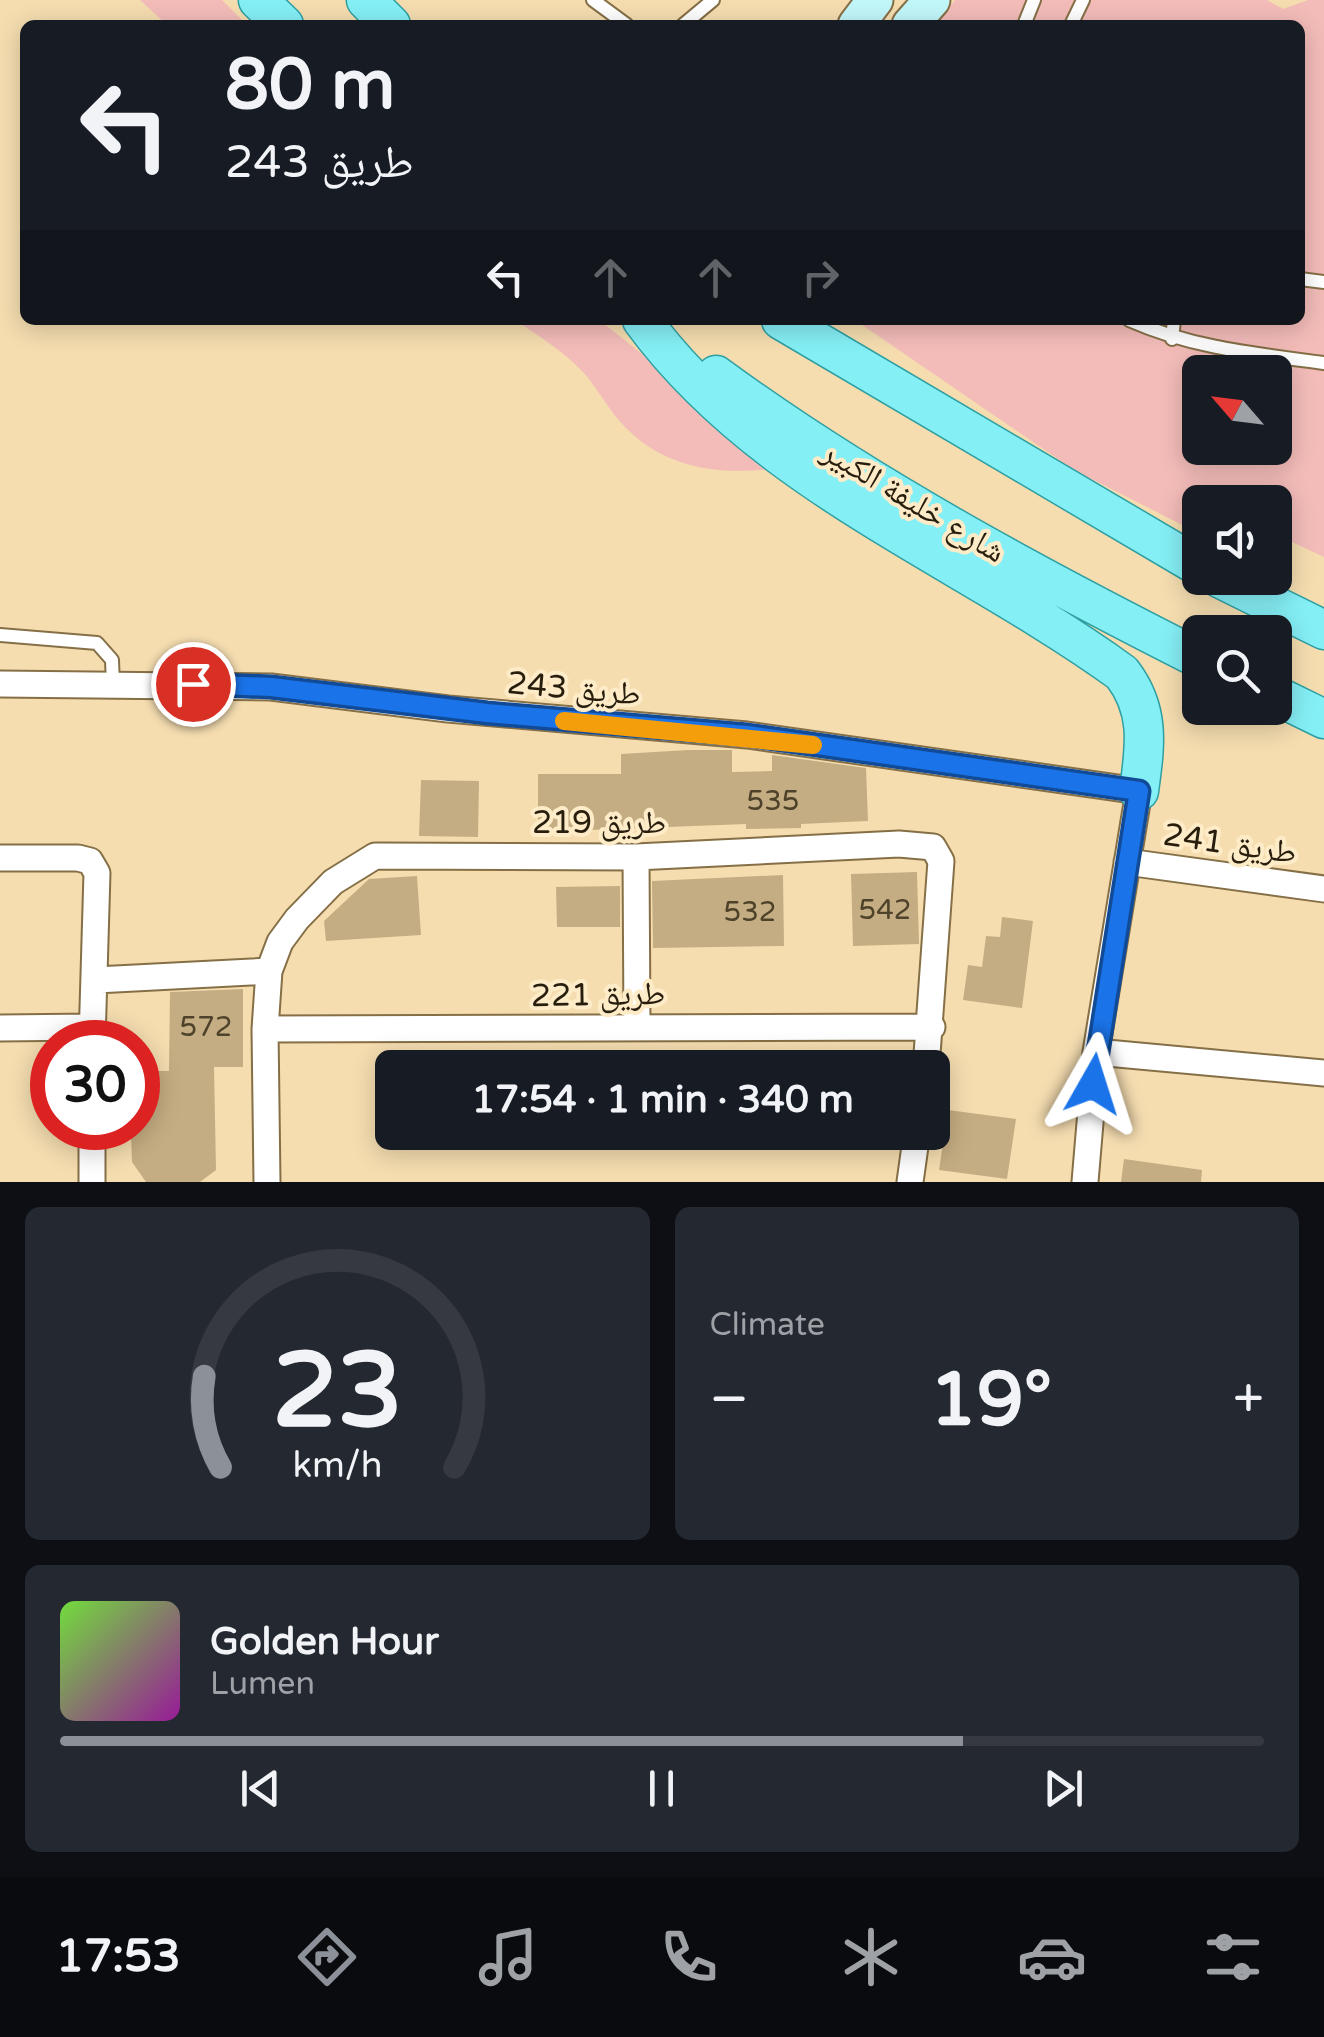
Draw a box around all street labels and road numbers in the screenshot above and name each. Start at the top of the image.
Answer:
street label: شارع خليفة الكبير [814,432,1012,571]
street label: طريق 243 [505,664,642,714]
street label: طريق 219 [532,804,666,842]
street label: طريق 241 [1161,816,1299,872]
street label: طريق 221 [531,975,665,1015]

